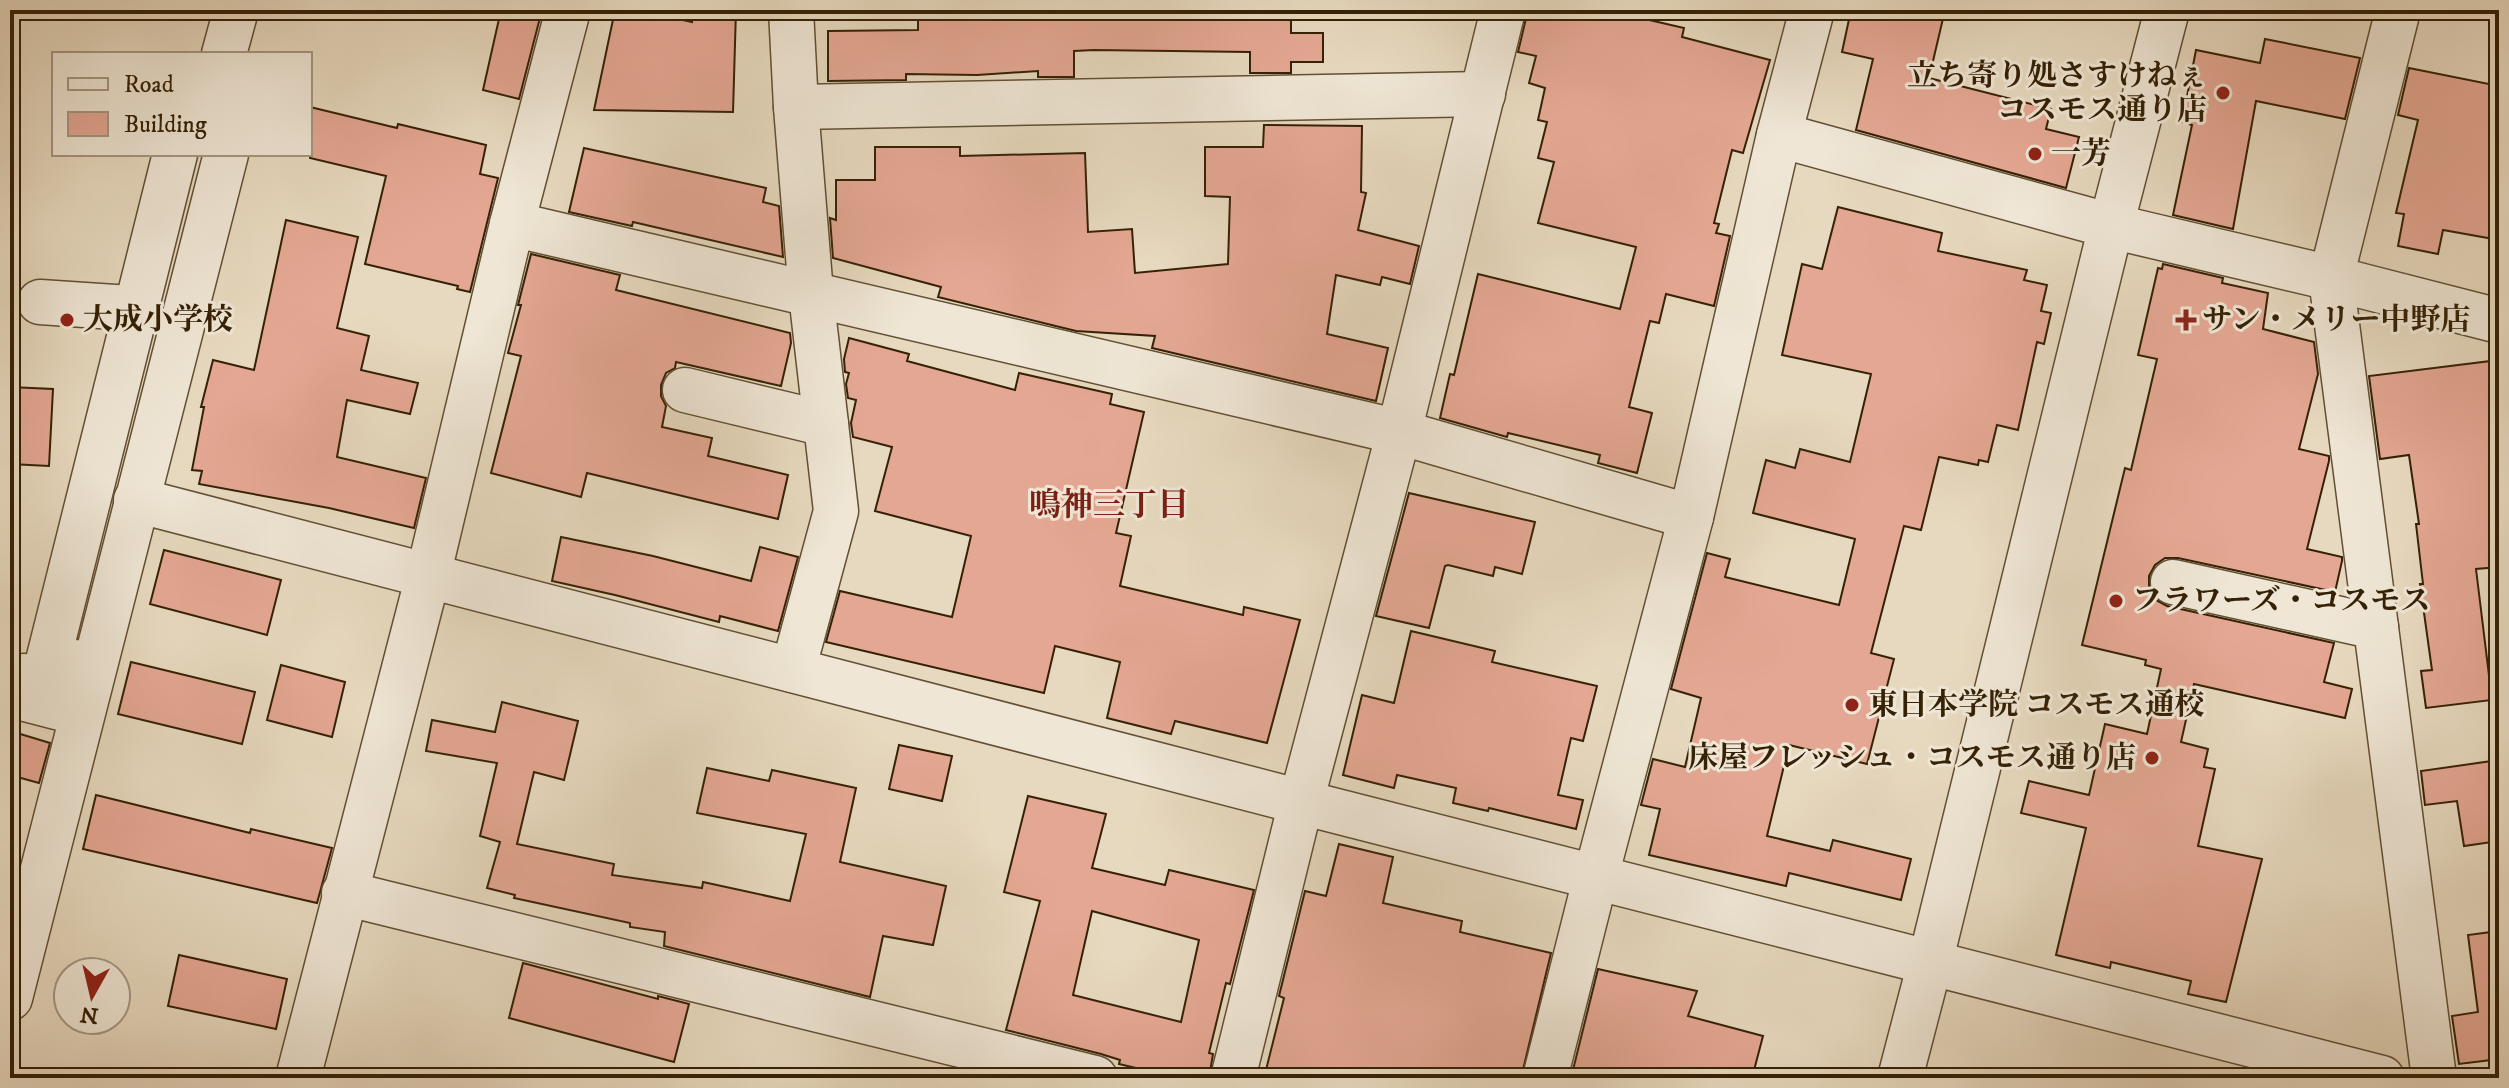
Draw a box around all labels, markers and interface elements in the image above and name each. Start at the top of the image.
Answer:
legend [52,52,312,156]
place label: 立ち寄り処さすけねぇ コスモス通り店 [1907,58,2207,129]
text: Road [124,70,174,100]
marker: 立ち寄り処さすけねぇ コスモス通り店 [2214,84,2232,102]
text: Building [124,110,207,140]
place label: 一芳 [2051,136,2111,173]
marker: 一芳 [2026,145,2044,163]
place label: 大成小学校 [83,302,233,339]
place label: サン・メリー中野店 [2202,302,2471,339]
marker: 大成小学校 [58,311,76,329]
marker: サン・メリー中野店 [2177,311,2195,329]
district label: 鳴神三丁目 [1029,486,1189,526]
place label: フラワーズ・コスモス [2132,583,2431,620]
marker: フラワーズ・コスモス [2107,592,2125,610]
place label: 東日本学院 コスモス通校 [1868,687,2204,724]
marker: 東日本学院 コスモス通校 [1843,696,1861,714]
place label: 床屋フレッシュ・コスモス通り店 [1688,740,2136,777]
marker: 床屋フレッシュ・コスモス通り店 [2143,749,2161,767]
north arrow [52,956,132,1036]
text: N [79,1000,100,1029]

